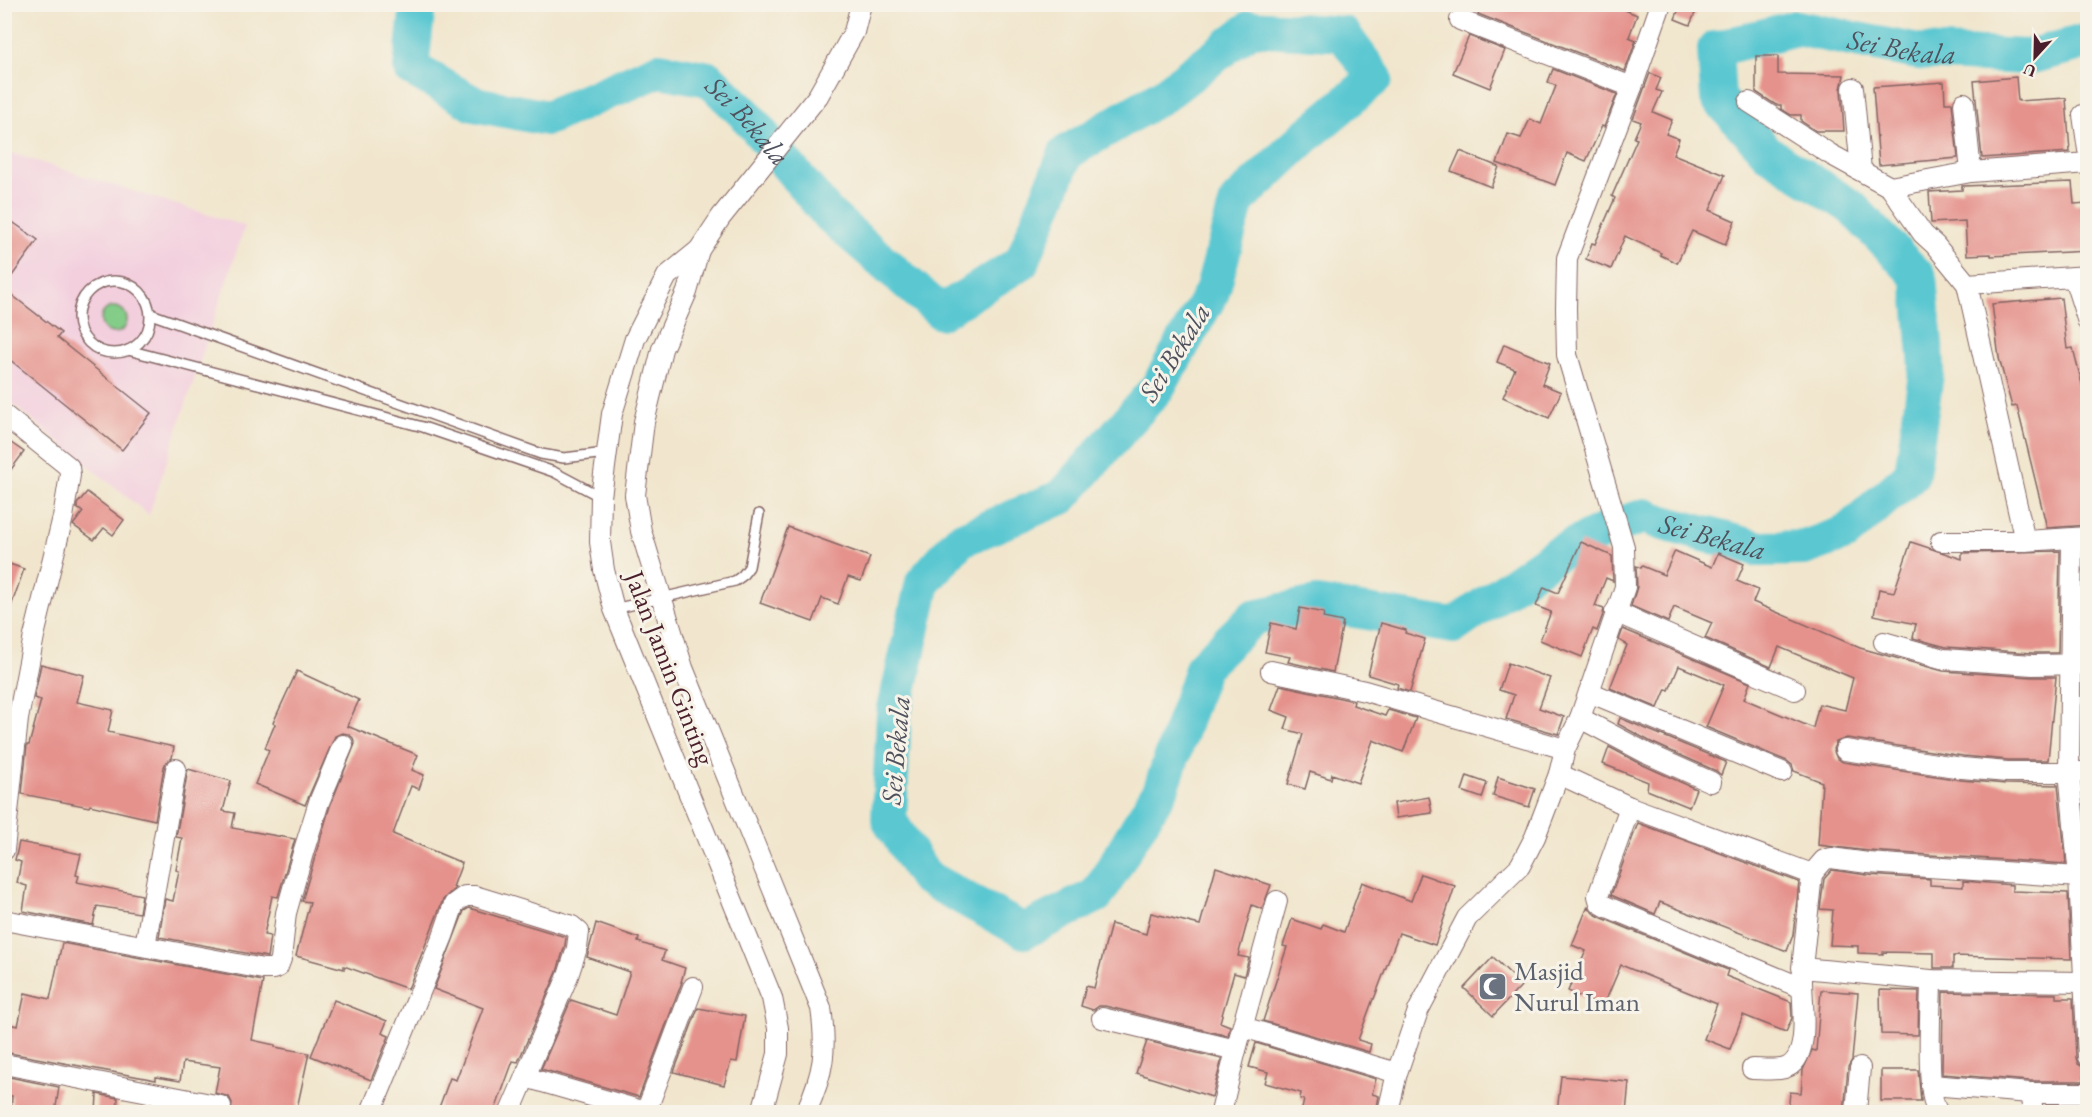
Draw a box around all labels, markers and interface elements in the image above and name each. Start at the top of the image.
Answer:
water label: Sei Bekala [1844,20,1957,72]
north arrow [2005,27,2065,87]
text: U [2020,58,2039,82]
water label: Sei Bekala [698,67,798,173]
water label: Sei Bekala [1129,296,1218,409]
water label: Sei Bekala [1654,504,1770,568]
street label: Jalan Jamin Ginting [617,564,724,770]
water label: Sei Bekala [872,694,918,807]
place label: Masjid Nurul Iman [1514,953,1640,1019]
mosque icon: Masjid Nurul Iman [1477,971,1509,1003]

